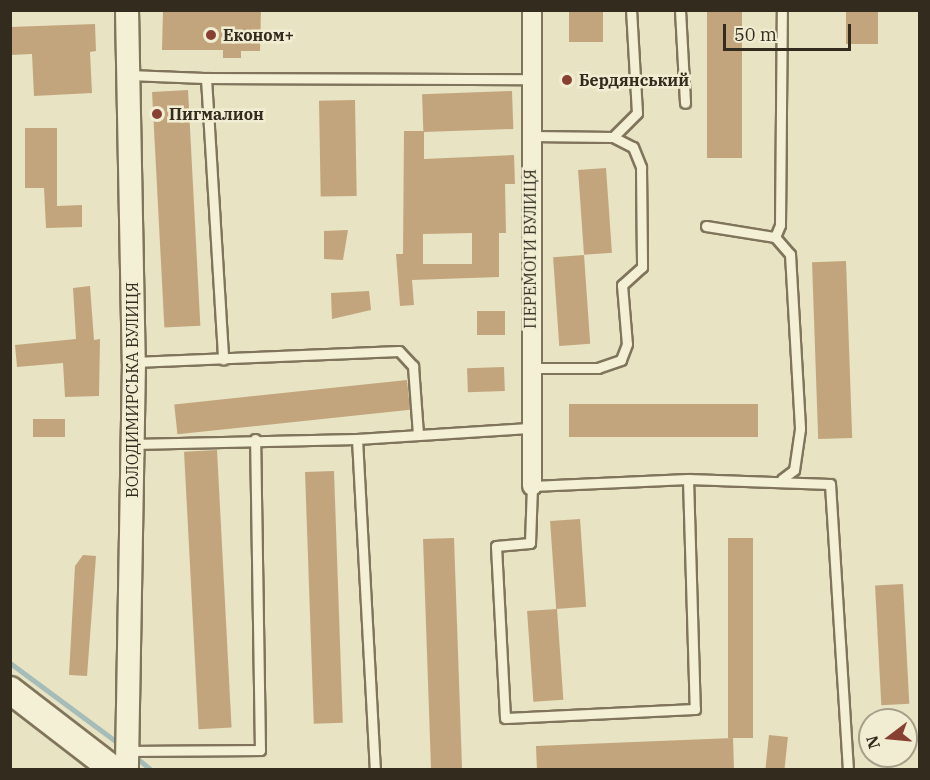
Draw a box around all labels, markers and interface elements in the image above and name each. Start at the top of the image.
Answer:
scale bar [726,12,854,50]
text: 50 m [734,23,777,46]
place label: Економ+ [223,25,294,45]
marker: Економ+ [204,28,218,42]
place label: Бердянський [579,70,689,90]
marker: Бердянський [560,73,574,87]
place label: Пигмалион [169,104,264,124]
marker: Пигмалион [150,107,164,121]
street label: ПЕРЕМОГИ ВУЛИЦЯ [520,169,540,329]
street label: ВОЛОДИМИРСЬКА ВУЛИЦЯ [122,282,142,498]
north arrow [858,708,918,768]
text: N [861,734,884,751]

